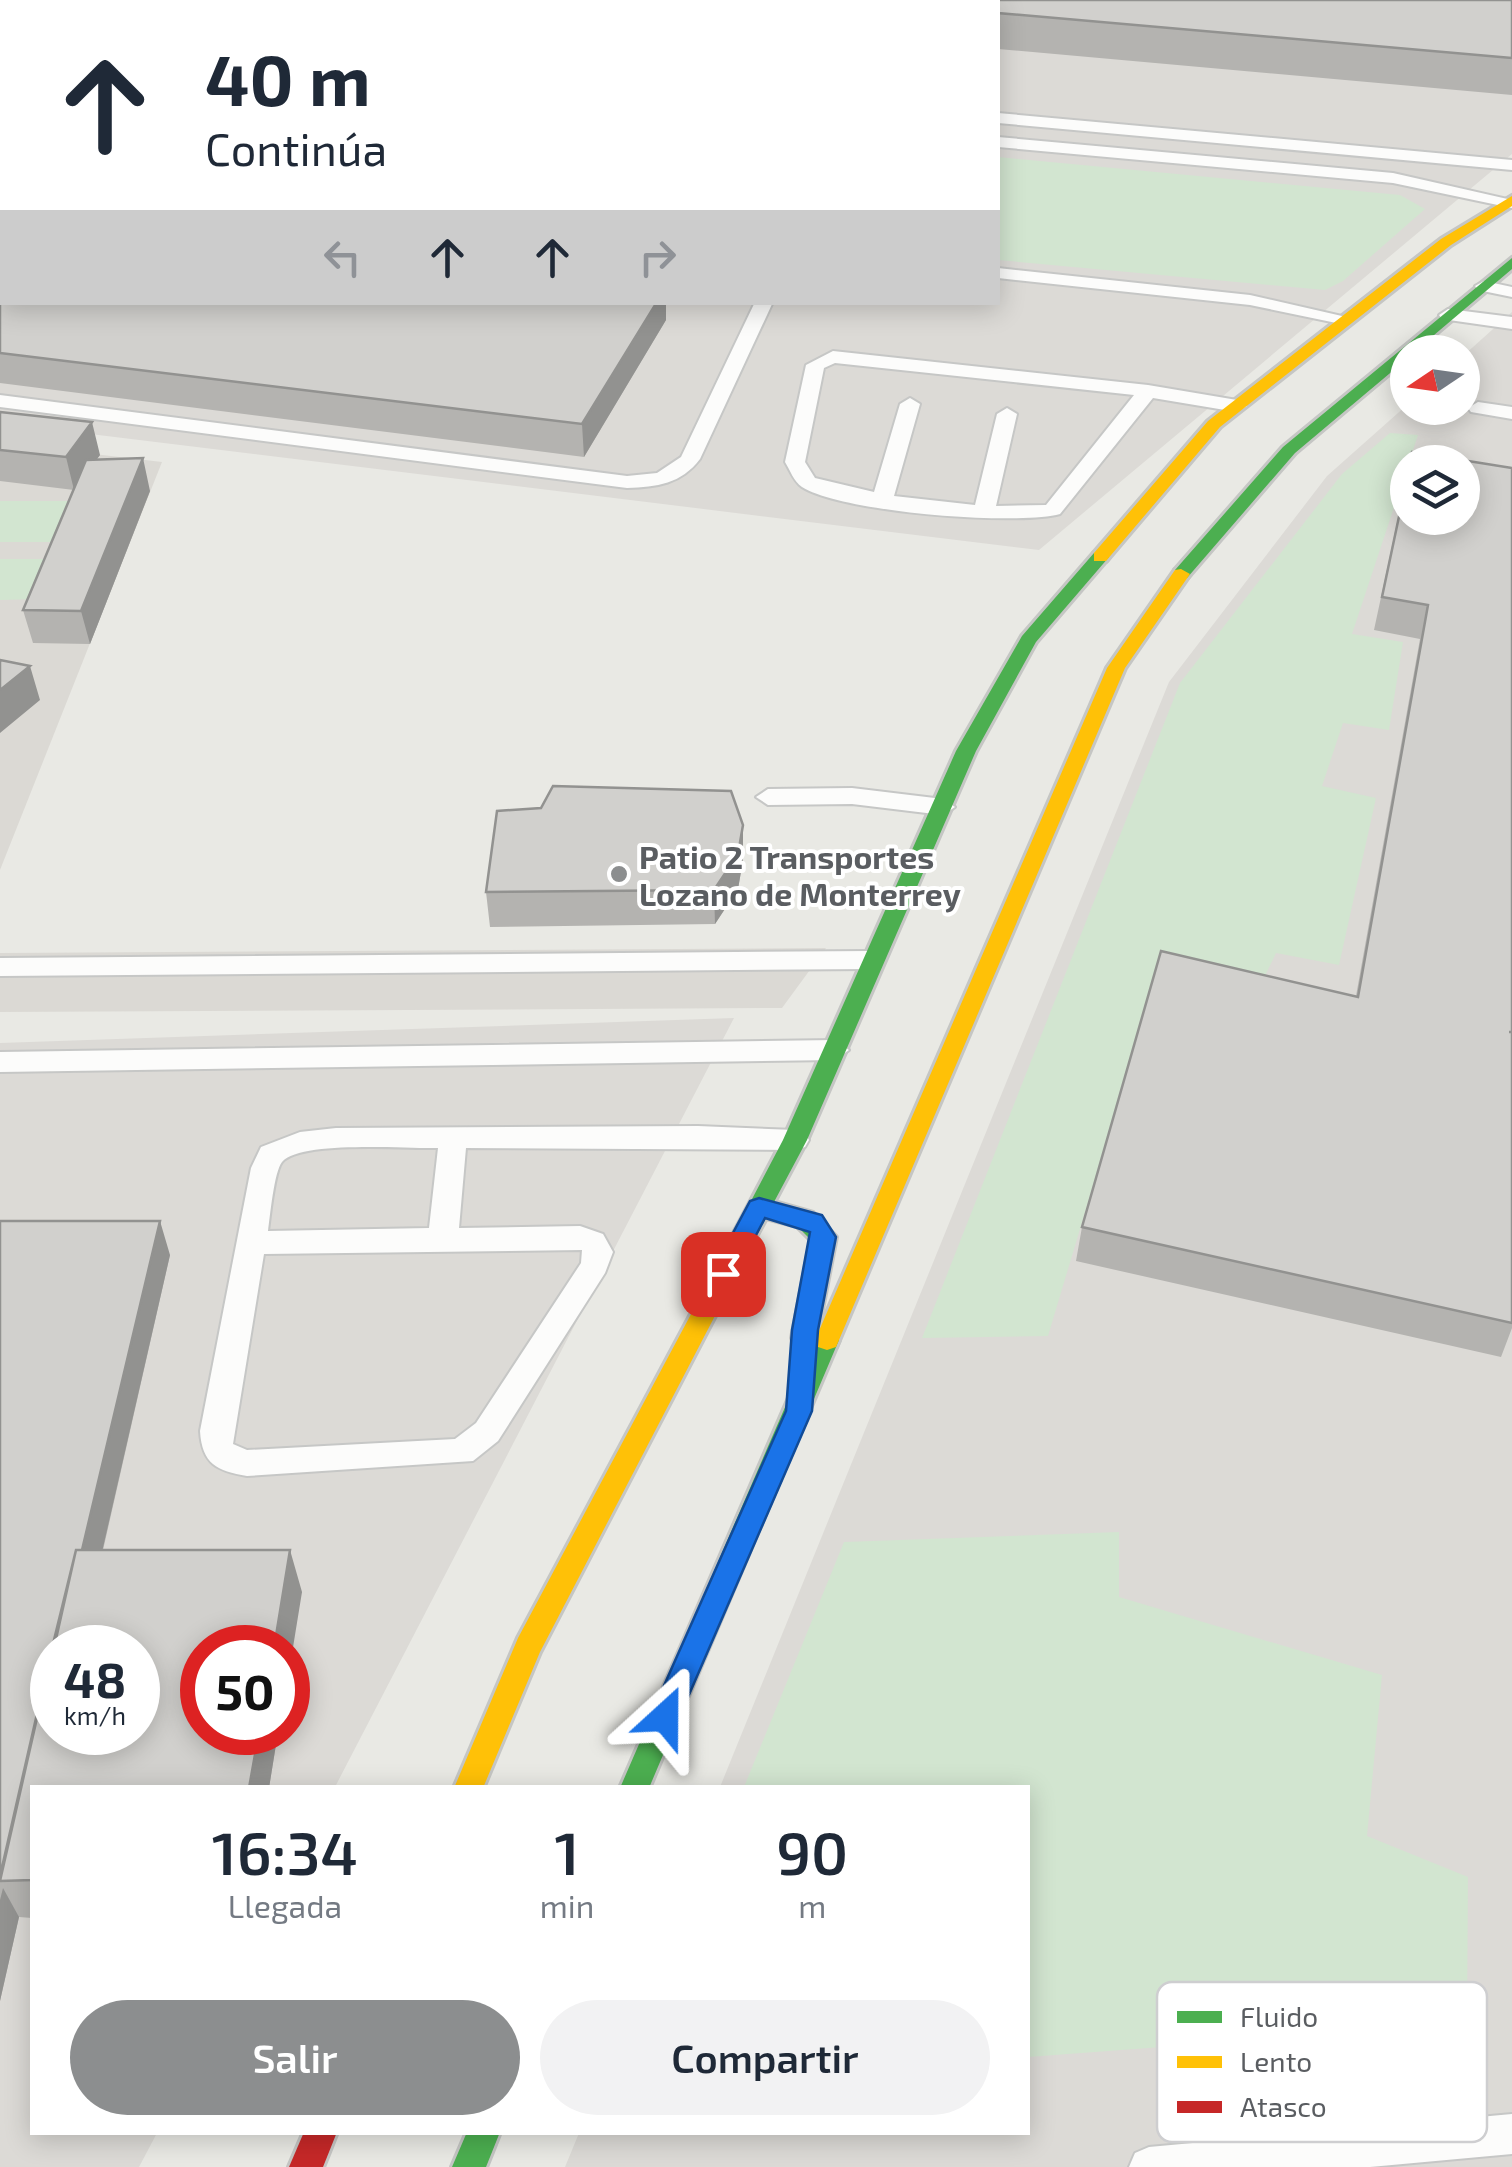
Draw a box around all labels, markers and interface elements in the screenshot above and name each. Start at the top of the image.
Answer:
text: 40 m [205,36,371,120]
icon: ahead [40,40,170,170]
text: Continúa [205,121,387,175]
icon: left [315,230,370,285]
icon: ahead [420,230,475,285]
icon: ahead [525,230,580,285]
icon: right [630,230,685,285]
north arrow [1390,335,1480,425]
map controls [1390,335,1480,535]
button: layers [1390,445,1480,535]
place label: Patio 2 Transportes Lozano de Monterrey [639,837,961,913]
marker: Patio 2 Transportes Lozano de Monterrey [608,863,630,885]
pin [681,1232,766,1317]
icon: arrive [696,1247,751,1302]
speed limit sign: 50 [180,1625,310,1755]
text: 48 [64,1648,127,1708]
position arrow [613,1665,717,1769]
text: km/h [64,1700,126,1730]
text: 16:34 [212,1815,358,1887]
text: 1 [555,1815,580,1887]
text: 90 [776,1815,848,1887]
text: Llegada [228,1886,342,1924]
text: min [540,1886,594,1924]
text: m [798,1886,826,1924]
legend [1157,1982,1487,2142]
text: Fluido [1240,1999,1318,2033]
button: Salir [70,2000,520,2115]
button: Compartir [540,2000,990,2115]
text: Lento [1240,2044,1312,2078]
text: Atasco [1240,2089,1327,2123]

